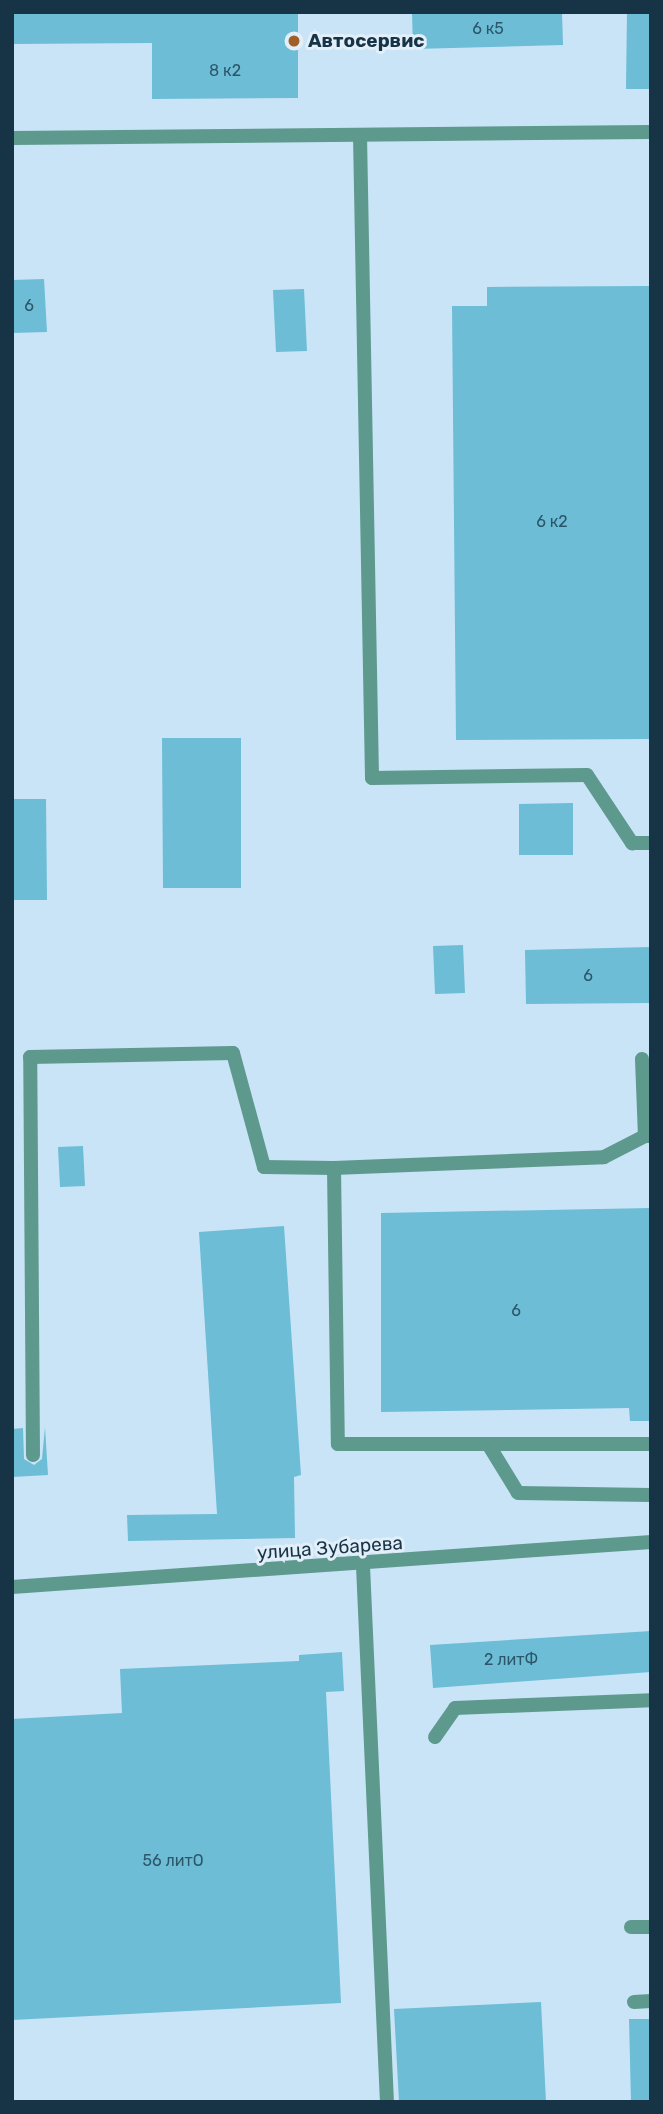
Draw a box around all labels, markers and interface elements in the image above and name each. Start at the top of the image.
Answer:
house number: 6 к5 [472,19,504,39]
place label: Автосервис [308,30,424,52]
marker: Автосервис [286,33,302,49]
house number: 8 к2 [209,61,241,81]
house number: 6 [24,296,34,316]
house number: 6 к2 [536,512,568,532]
house number: 6 [583,966,593,986]
house number: 6 [511,1301,521,1321]
street label: улица Зубарева [256,1532,404,1564]
house number: 2 литФ [484,1650,538,1670]
house number: 56 литО [142,1851,204,1871]

